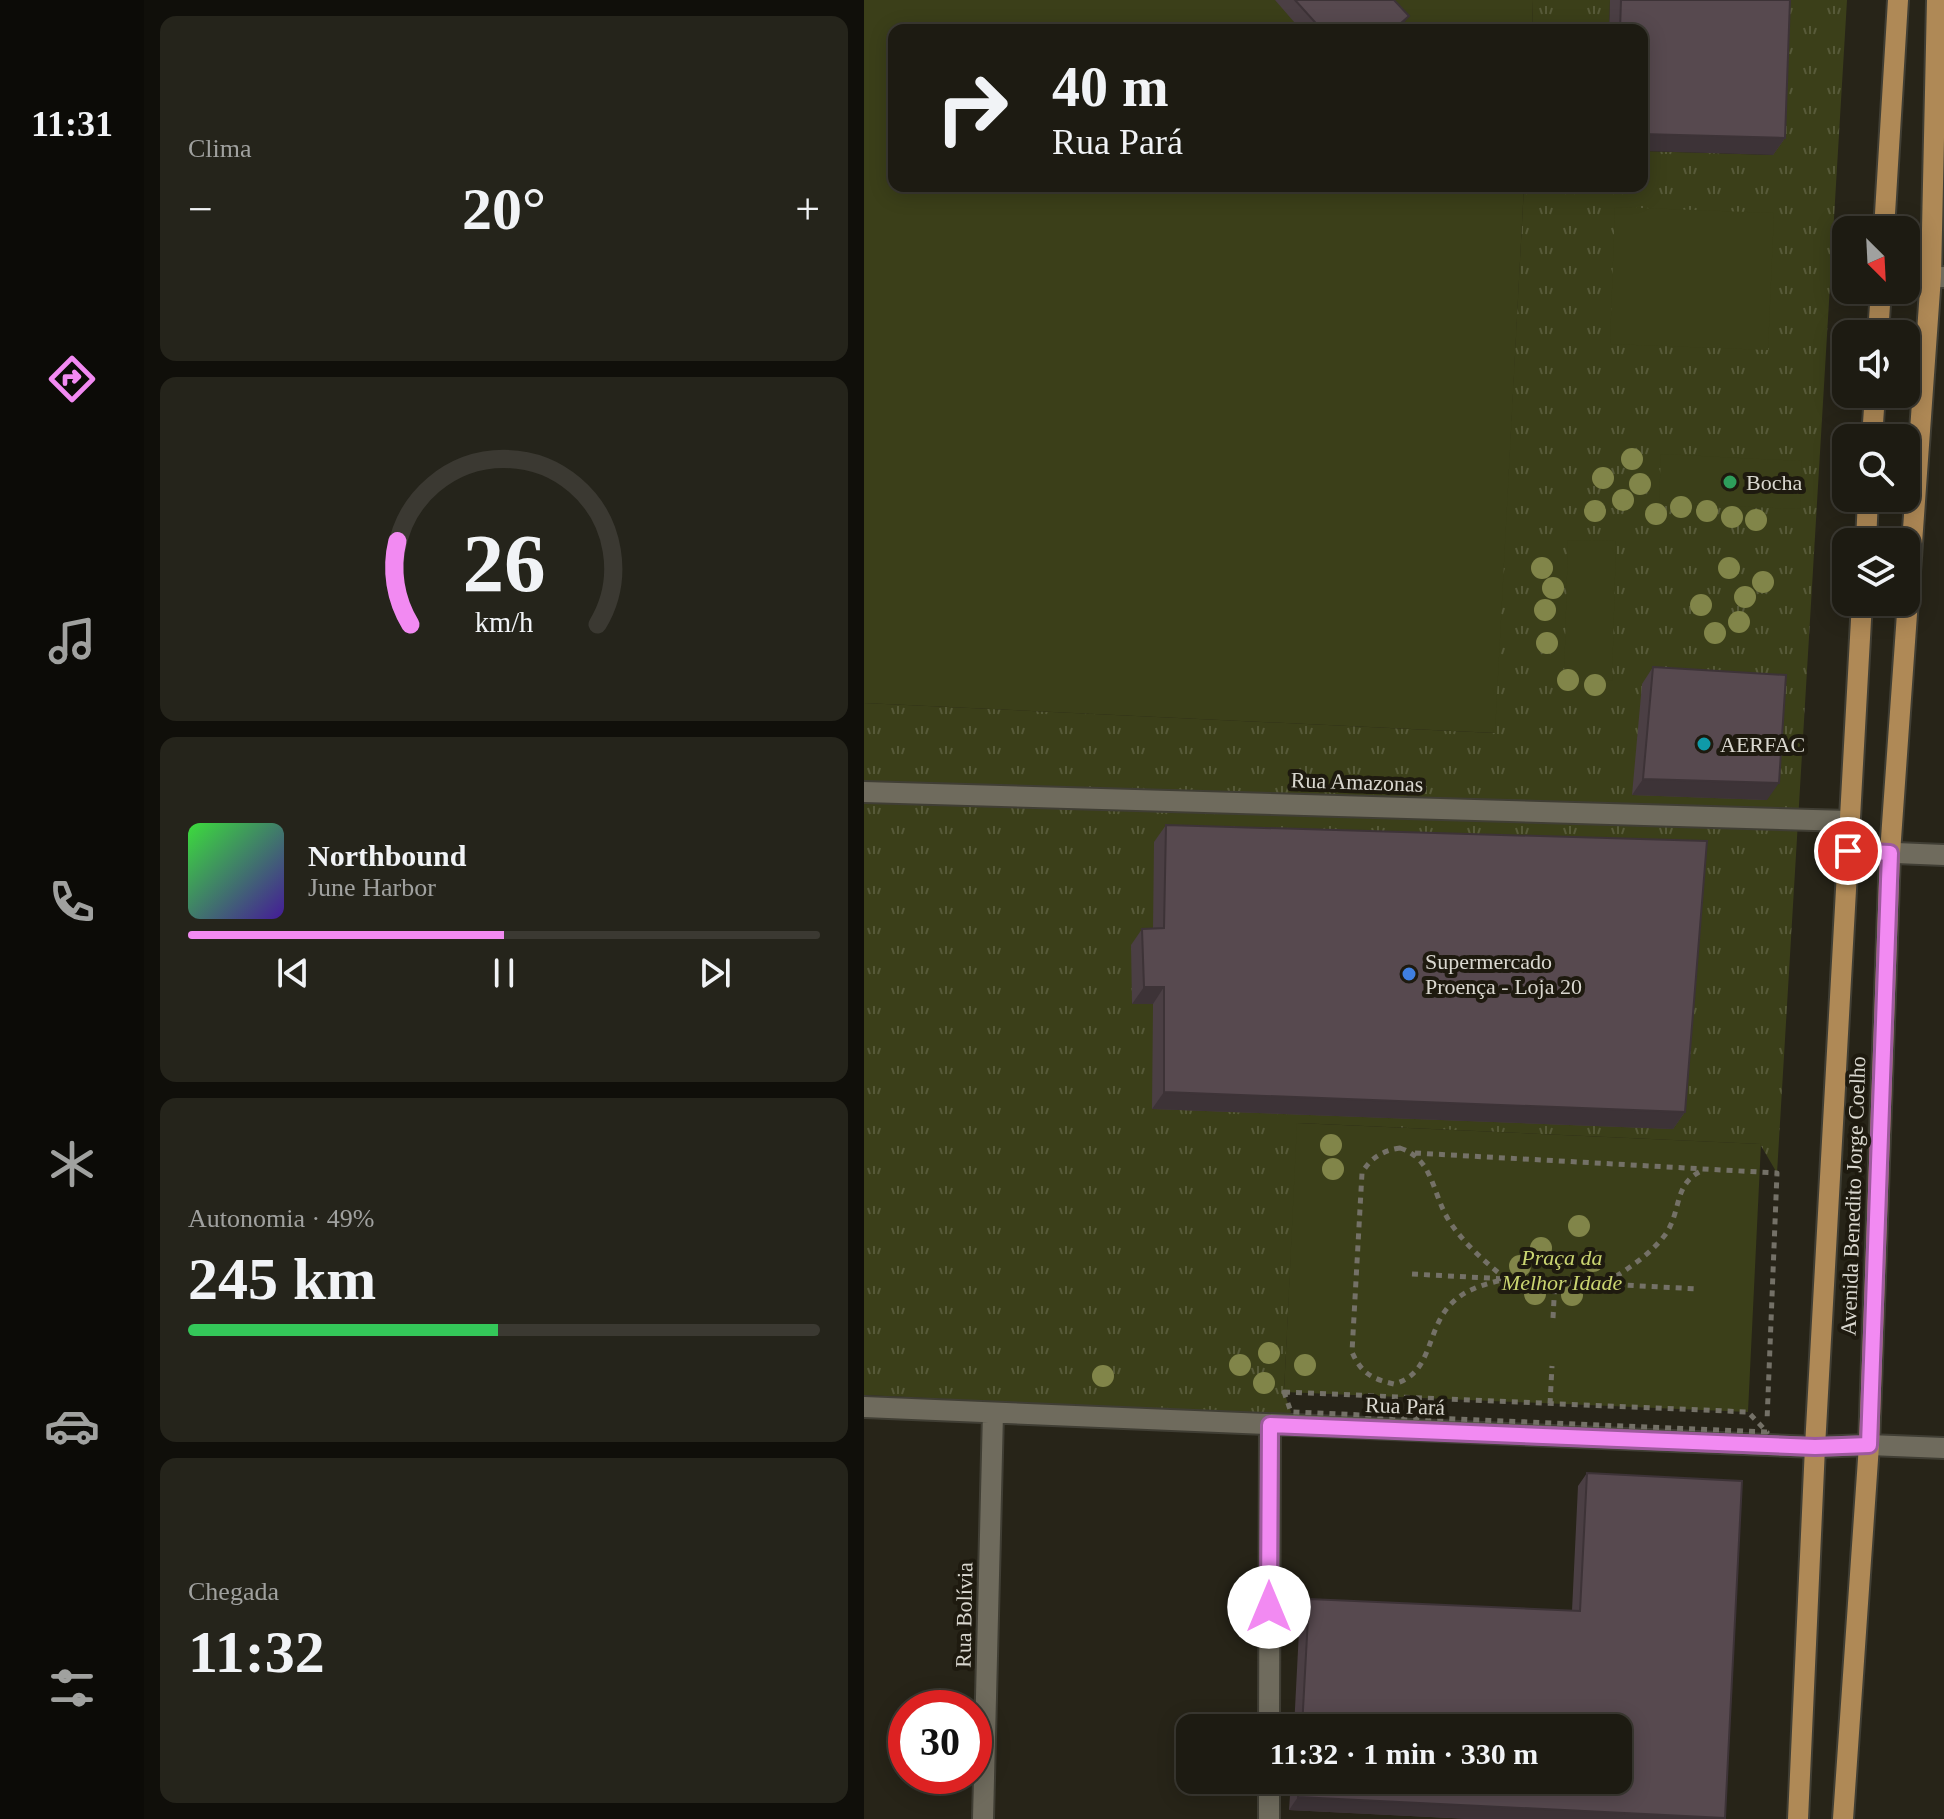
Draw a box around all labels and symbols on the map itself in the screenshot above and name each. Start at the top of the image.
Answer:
north arrow [1832,216,1920,304]
place label: Bocha [1746,470,1802,495]
marker: Bocha [1721,473,1739,491]
place label: AERFAC [1720,732,1805,757]
marker: AERFAC [1695,735,1713,753]
street label: Rua Amazonas [1290,767,1424,797]
pin [1814,817,1882,885]
place label: Supermercado Proença - Loja 20 [1425,949,1582,999]
marker: Supermercado Proença - Loja 20 [1400,965,1418,983]
street label: Avenida Benedito Jorge Coelho [1836,1056,1870,1336]
park label: Praça da Melhor Idade [1501,1245,1622,1295]
street label: Rua Pará [1365,1392,1446,1420]
street label: Rua Bolívia [951,1562,977,1668]
position arrow [1227,1565,1311,1649]
speed limit sign: 30 [888,1690,992,1794]

